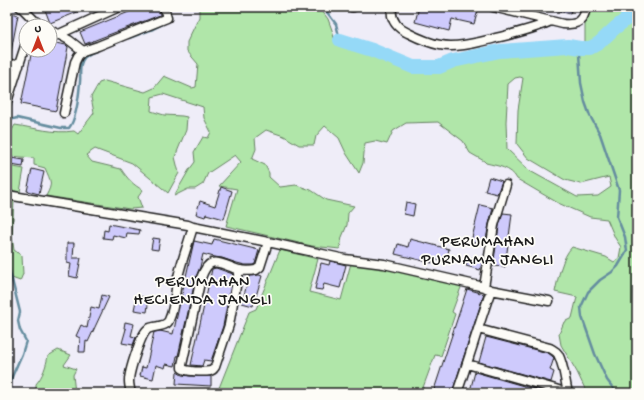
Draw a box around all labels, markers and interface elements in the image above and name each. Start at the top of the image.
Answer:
north arrow [18,18,58,58]
text: U [35,24,42,36]
district label: PERUMAHAN PURNAMA JANGLI [421,234,554,271]
district label: PERUMAHAN HECIENDA JANGLI [134,274,272,311]

